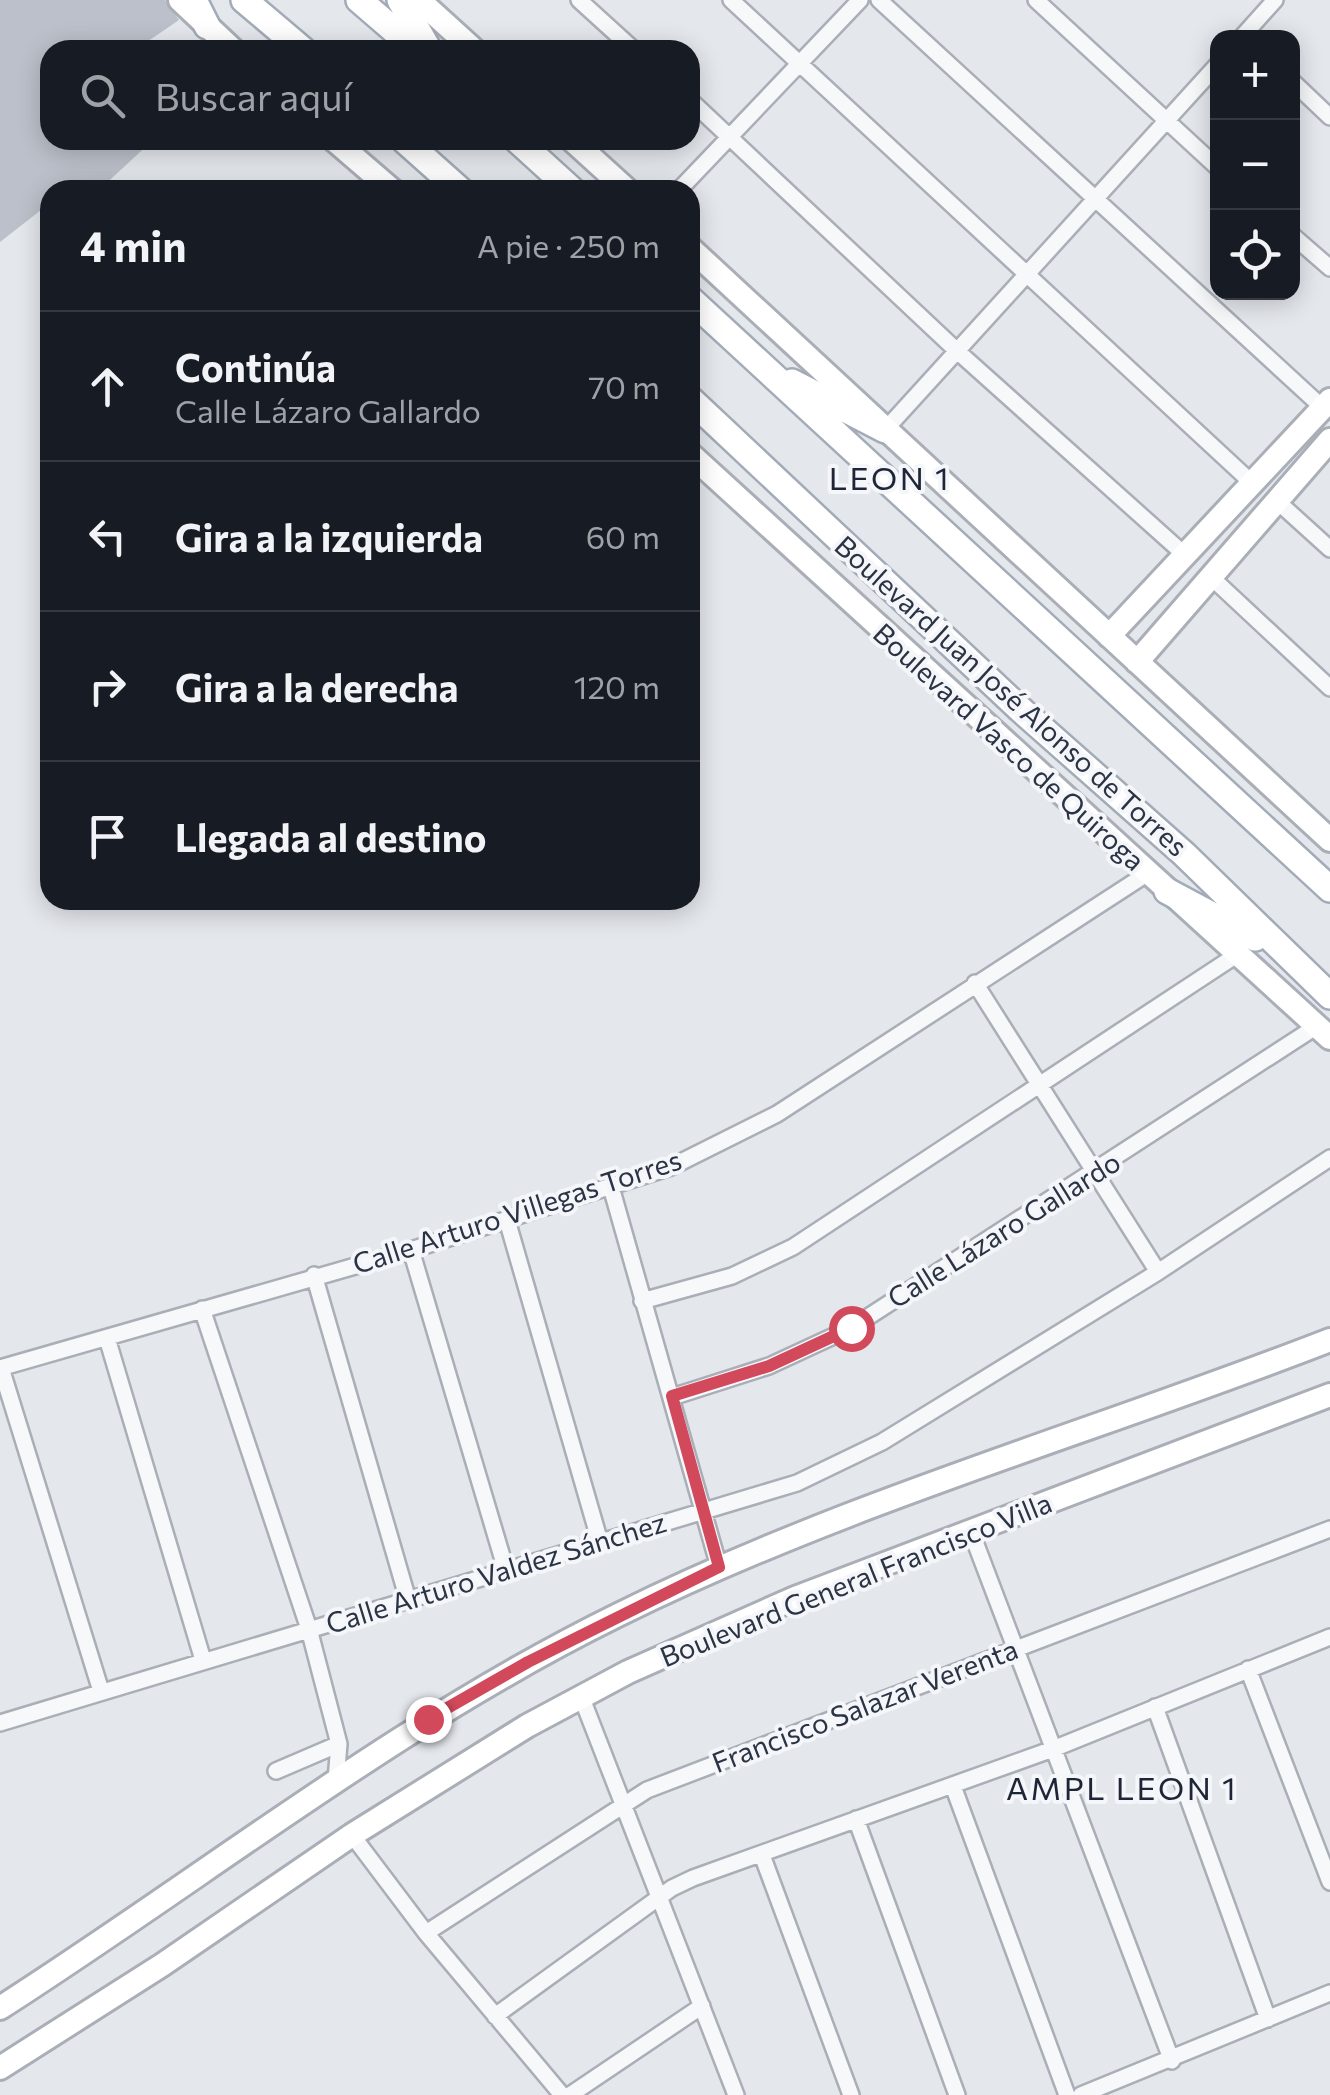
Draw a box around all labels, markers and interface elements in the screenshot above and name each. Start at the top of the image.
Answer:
map controls [1210,30,1300,300]
button: + [1210,30,1300,120]
search box [40,40,700,150]
icon: search [75,68,130,123]
text: Buscar aquí [155,72,352,119]
button: − [1210,120,1300,210]
button: locate [1210,210,1300,300]
text: 4 min [80,219,186,271]
text: A pie · 250 m [477,225,660,265]
text: Continúa [175,343,336,390]
icon: ahead [80,359,135,414]
text: 70 m [588,366,660,406]
text: Calle Lázaro Gallardo [175,390,481,430]
district label: LEON 1 [829,457,951,497]
icon: left [80,509,135,564]
text: Gira a la izquierda [175,513,483,560]
text: 60 m [586,516,660,556]
street label: Boulevard Juan José Alonso de Torres [828,528,1195,863]
street label: Boulevard Vasco de Quiroga [867,616,1152,877]
icon: right [80,659,135,714]
text: Gira a la derecha [175,663,459,710]
text: 120 m [574,666,660,706]
icon: arrive [80,809,135,864]
text: Llegada al destino [175,813,486,860]
street label: Calle Arturo Villegas Torres [348,1142,685,1280]
street label: Calle Lázaro Gallardo [881,1144,1126,1315]
route start [829,1306,875,1352]
street label: Boulevard General Francisco Villa [655,1485,1056,1673]
street label: Calle Arturo Valdez Sánchez [322,1504,670,1640]
street label: Francisco Salazar Verenta [707,1631,1022,1779]
route end [406,1697,452,1743]
district label: AMPL LEON 1 [1006,1767,1238,1807]

